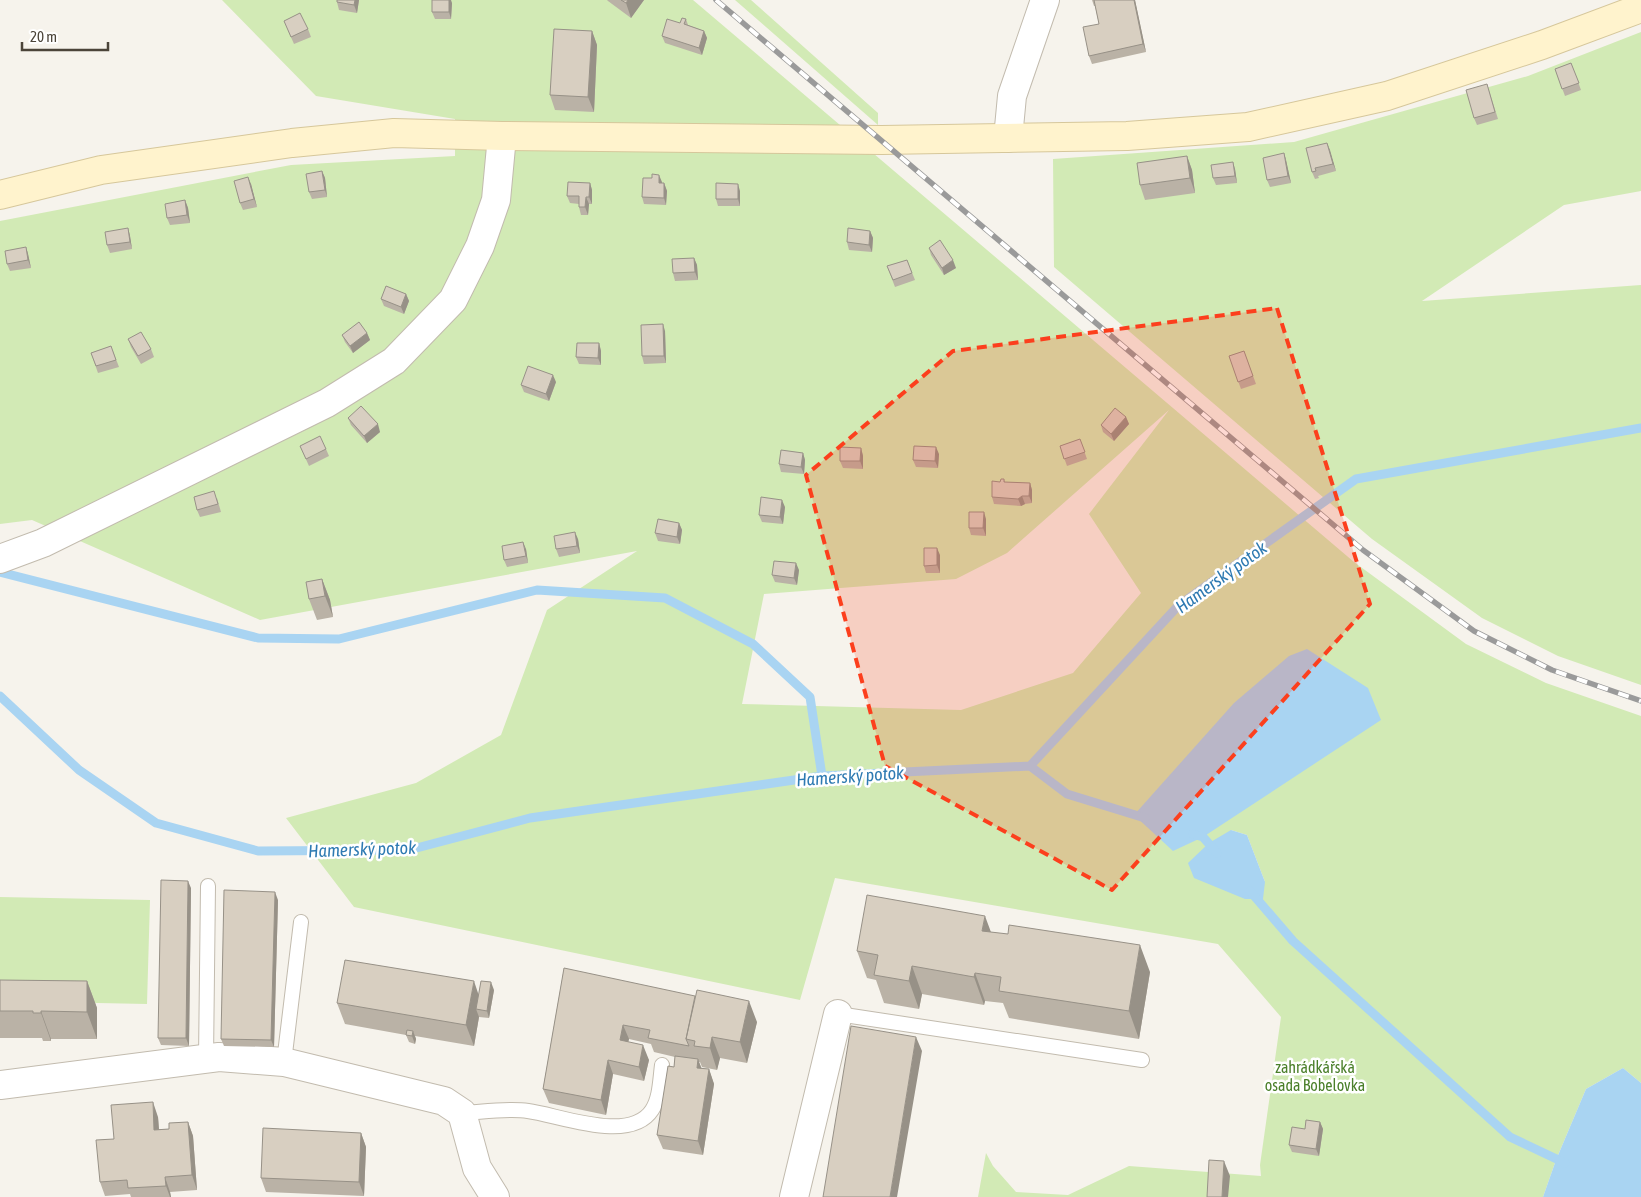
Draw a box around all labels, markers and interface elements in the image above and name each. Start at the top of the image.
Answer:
scale bar [22,20,109,52]
text: 20 m [30,28,57,45]
water label: Hamerský potok [1171,536,1272,617]
water label: Hamerský potok [795,762,906,790]
water label: Hamerský potok [308,837,417,861]
park label: zahrádkářská osada Bobelovka [1265,1058,1365,1094]

